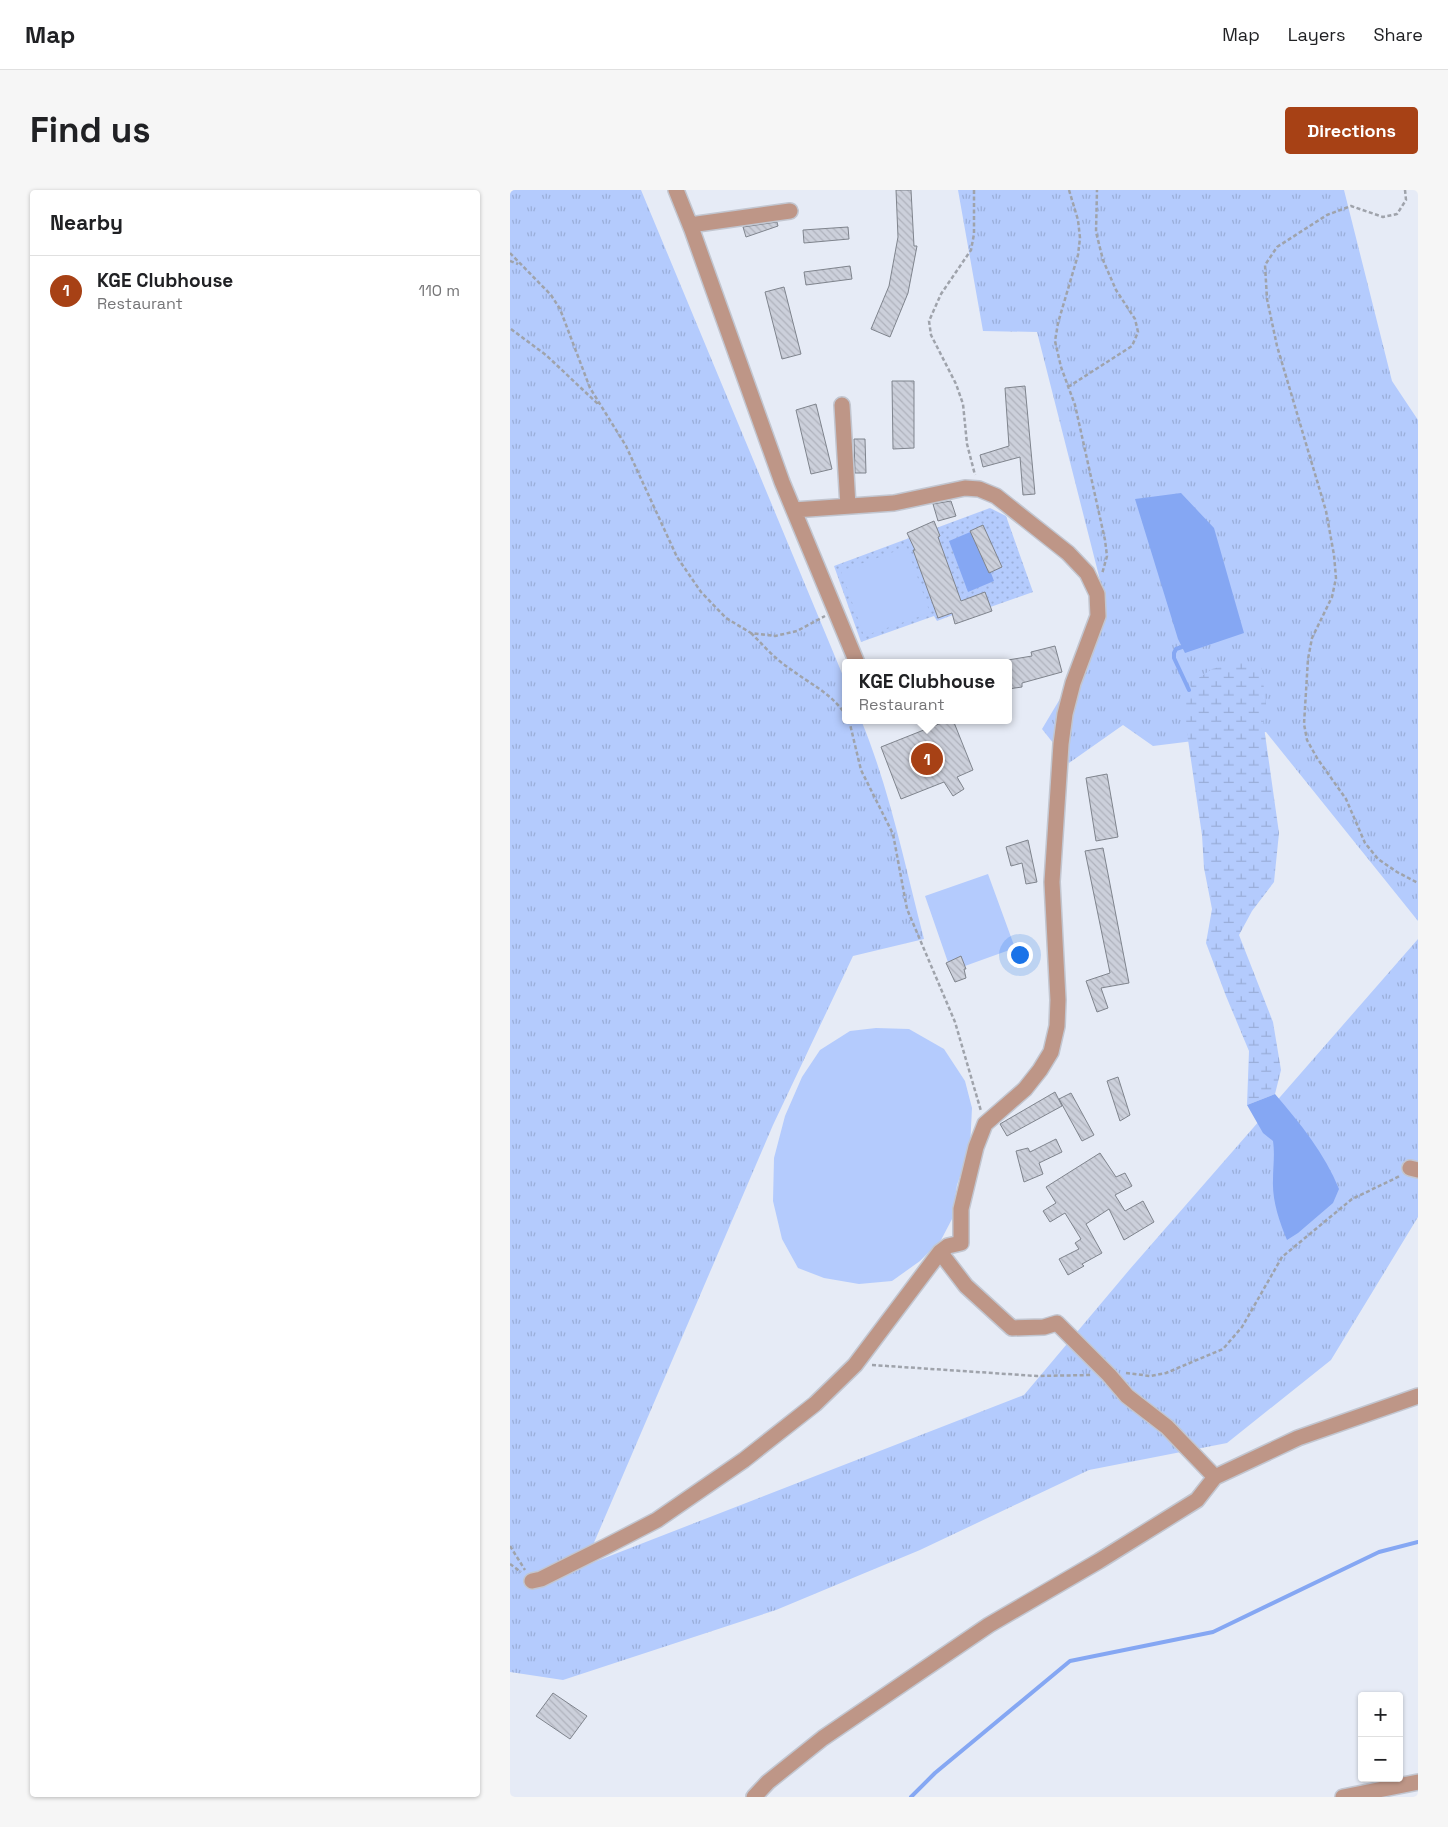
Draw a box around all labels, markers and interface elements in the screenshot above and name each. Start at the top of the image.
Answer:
text: Map [25,19,75,50]
text: Map [1222,23,1260,46]
text: Layers [1288,23,1345,46]
text: Share [1373,23,1423,46]
button: Directions [1285,107,1418,154]
text: Find us [30,108,151,152]
text: Nearby [50,209,123,236]
text: KGE Clubhouse [97,268,233,293]
text: 1 [62,280,70,301]
text: 110 m [418,280,460,301]
text: Restaurant [97,293,183,314]
popup [842,659,1012,724]
text: KGE Clubhouse [859,669,995,694]
text: Restaurant [859,694,945,715]
pin: 1 [911,740,943,778]
your location [1007,942,1033,968]
map controls [1358,1692,1403,1782]
button: + [1358,1692,1403,1737]
button: − [1358,1737,1403,1782]

